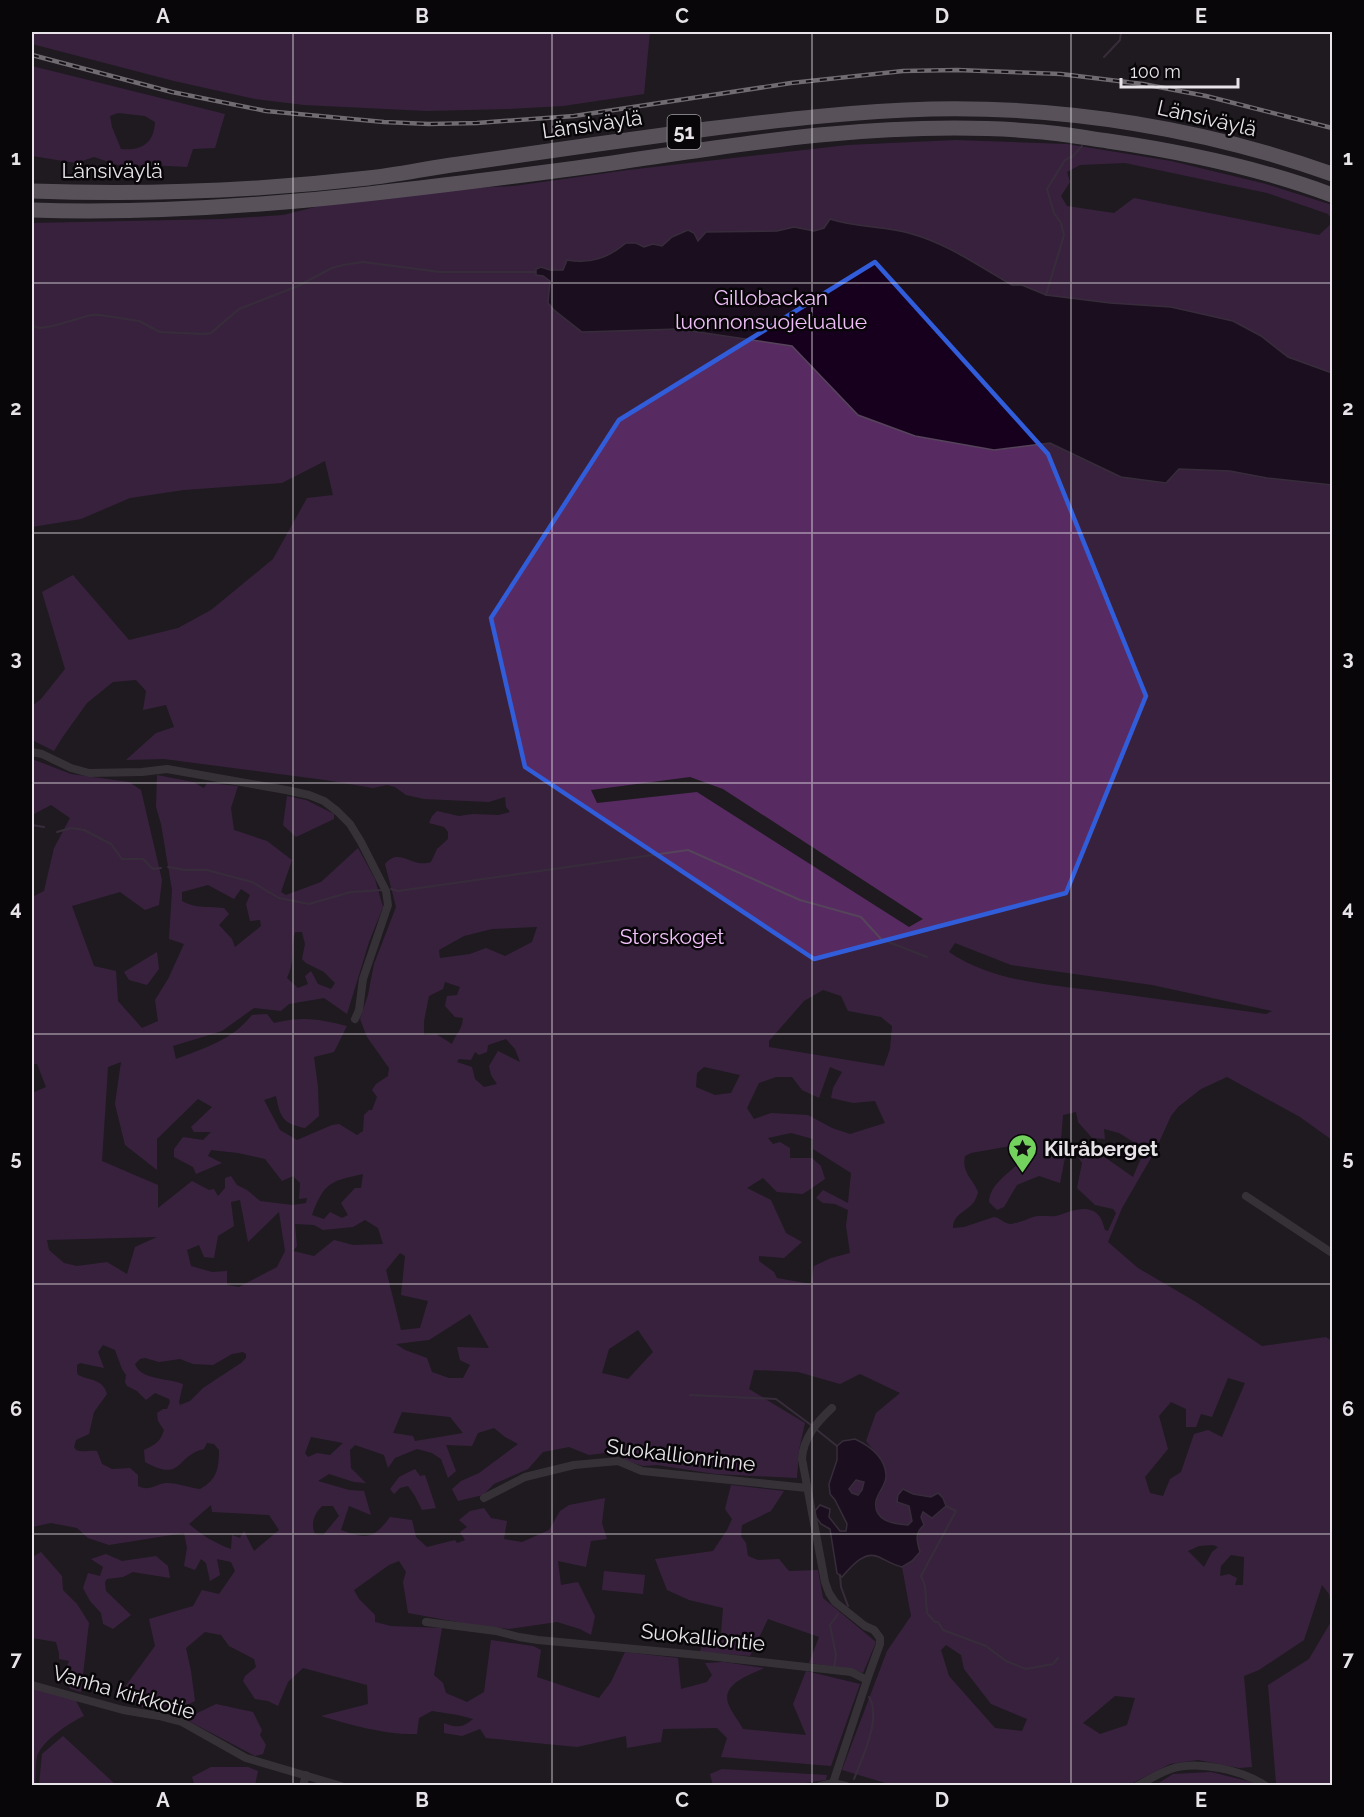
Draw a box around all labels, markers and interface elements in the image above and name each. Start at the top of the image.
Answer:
text: A [156,4,170,28]
text: B [415,4,429,28]
text: C [675,4,689,28]
text: D [935,4,949,28]
text: E [1195,4,1207,28]
scale bar [1121,51,1238,89]
text: 100 m [1130,61,1181,82]
street label: Länsiväylä [1155,94,1259,142]
street label: Länsiväylä [540,105,644,143]
road number: 51 [668,115,700,149]
text: 1 [11,146,21,170]
text: 1 [1343,146,1353,170]
street label: Länsiväylä [61,158,163,183]
park label: Gillobackan luonnonsuojelualue [675,285,867,334]
text: 2 [10,396,22,420]
text: 2 [1342,396,1354,420]
text: 3 [10,646,22,670]
text: 3 [1342,646,1354,670]
text: 4 [10,896,22,920]
text: 4 [1342,896,1354,920]
park label: Storskoget [620,924,724,949]
place icon: Kilråberget [1007,1132,1039,1174]
place label: Kilråberget [1044,1136,1158,1161]
text: 5 [10,1146,22,1170]
text: 5 [1342,1146,1354,1170]
text: 6 [10,1397,22,1421]
text: 6 [1342,1397,1354,1421]
street label: Suokallionrinne [605,1433,757,1477]
street label: Suokalliontie [640,1618,766,1656]
text: 7 [10,1647,22,1671]
text: 7 [1342,1647,1354,1671]
street label: Vanha kirkkotie [50,1660,198,1724]
text: A [156,1788,170,1812]
text: B [415,1788,429,1812]
text: C [675,1788,689,1812]
text: D [935,1788,949,1812]
text: E [1195,1788,1207,1812]

